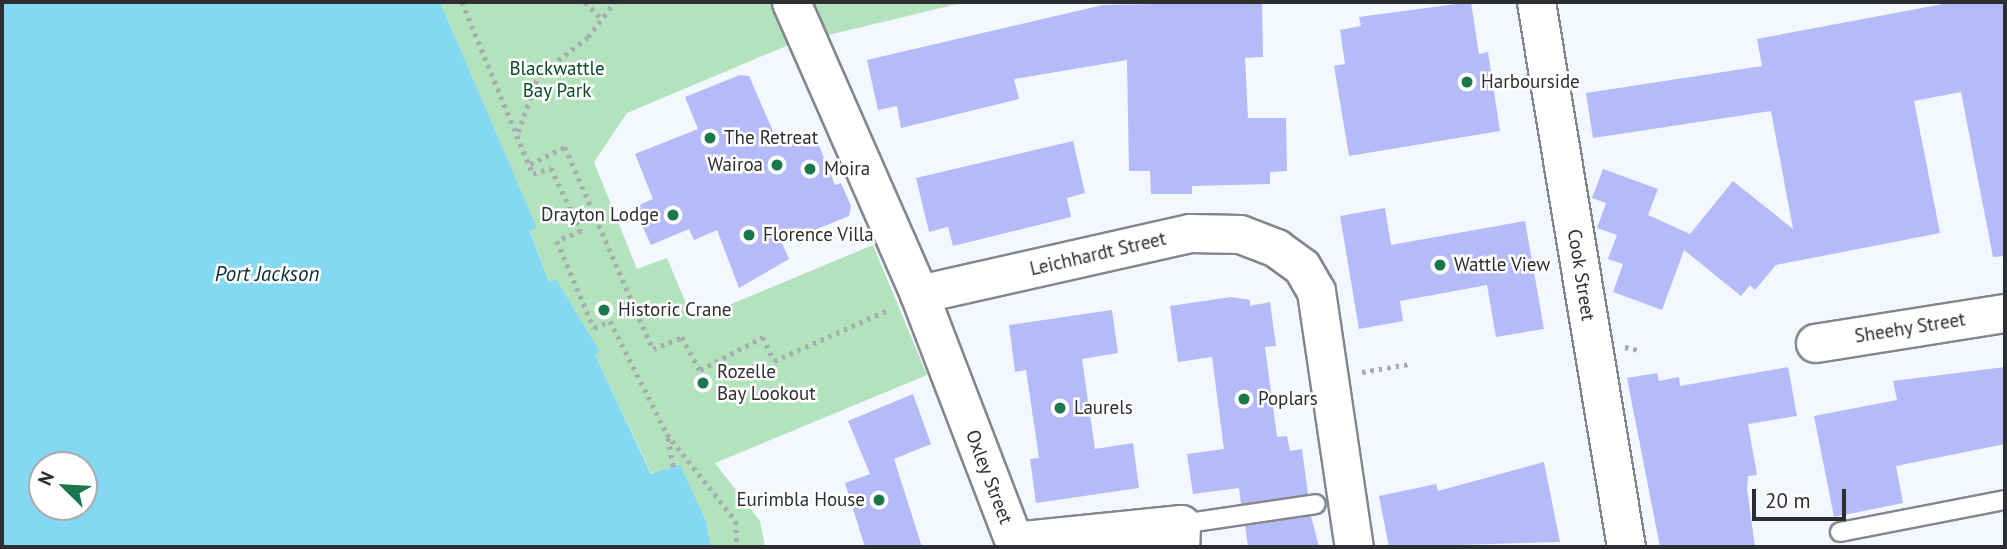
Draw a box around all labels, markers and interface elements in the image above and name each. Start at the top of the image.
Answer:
park label: Blackwattle Bay Park [509,58,605,102]
place label: Harbourside [1481,71,1580,93]
marker: Harbourside [1459,74,1475,90]
place label: The Retreat [724,127,818,149]
marker: The Retreat [702,130,718,146]
place label: Wairoa [707,154,763,176]
marker: Wairoa [769,157,785,173]
place label: Moira [824,158,870,180]
marker: Moira [802,161,818,177]
place label: Drayton Lodge [541,204,659,226]
marker: Drayton Lodge [665,207,681,223]
place label: Florence Villa [763,224,874,246]
marker: Florence Villa [741,227,757,243]
street label: Leichhardt Street [1028,227,1168,281]
street label: Cook Street [1562,227,1600,323]
place label: Wattle View [1454,254,1551,276]
marker: Wattle View [1432,257,1448,273]
water label: Port Jackson [215,261,319,287]
place label: Historic Crane [618,299,732,321]
marker: Historic Crane [596,302,612,318]
street label: Sheehy Street [1853,308,1967,348]
place label: Rozelle Bay Lookout [717,361,816,405]
marker: Rozelle Bay Lookout [695,375,711,391]
place label: Poplars [1258,388,1318,410]
marker: Poplars [1236,391,1252,407]
place label: Laurels [1074,397,1133,419]
marker: Laurels [1052,400,1068,416]
street label: Oxley Street [961,426,1017,528]
north arrow [28,451,98,521]
text: N [32,468,59,489]
scale bar [1755,476,1850,520]
text: 20 m [1765,487,1811,514]
place label: Eurimbla House [736,489,865,511]
marker: Eurimbla House [871,492,887,508]

